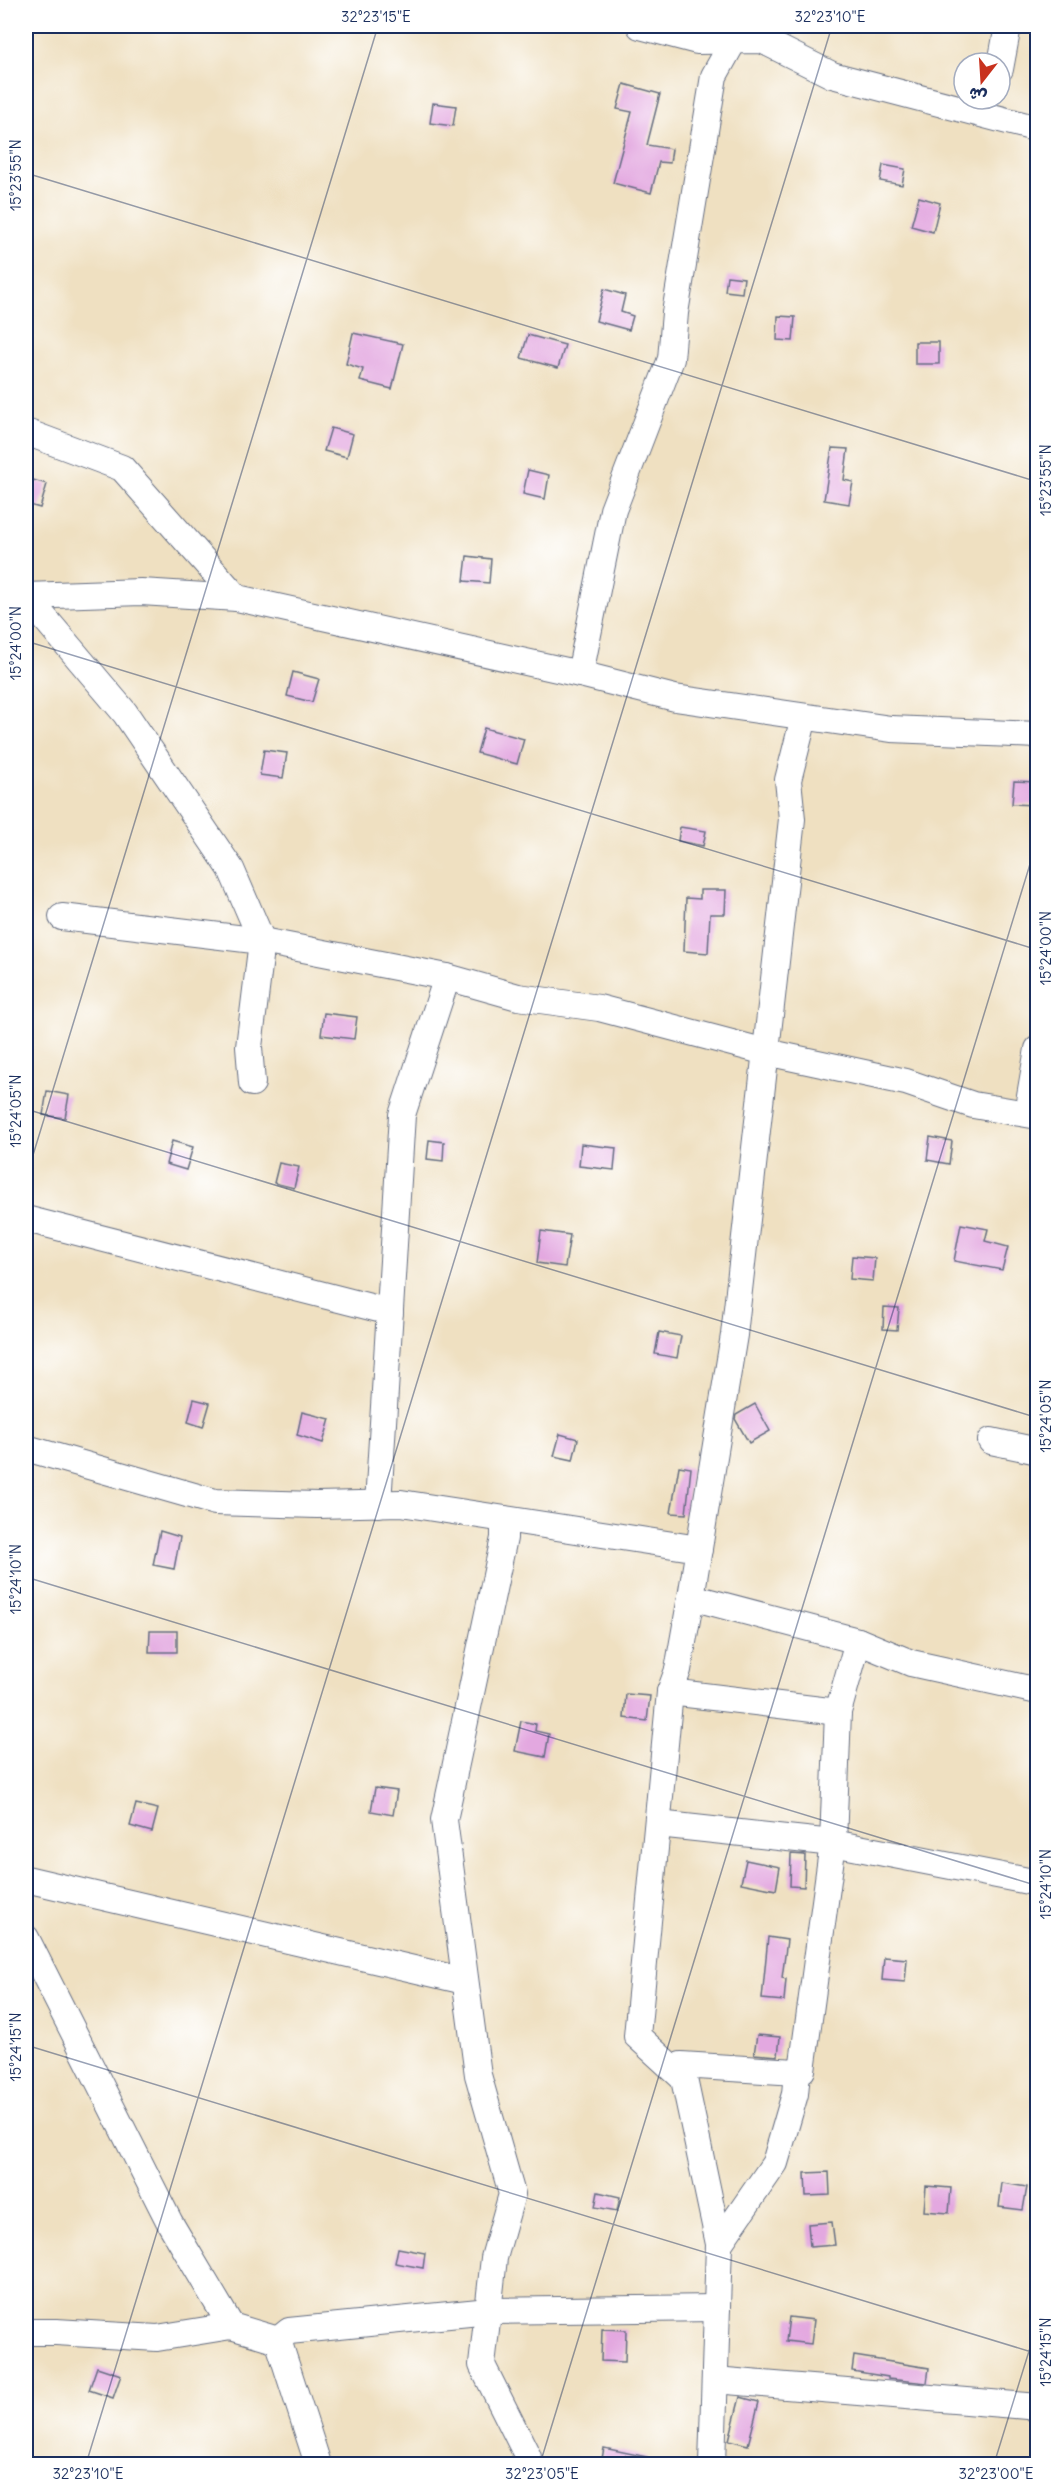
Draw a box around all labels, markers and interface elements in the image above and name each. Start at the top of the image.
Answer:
text: 32°23'15"E [341,7,411,26]
text: 32°23'10"E [794,7,866,26]
north arrow [952,51,1012,111]
text: ش [966,83,989,107]
text: 15°23'55"N [6,139,25,211]
text: 15°23'55"N [1036,444,1055,516]
text: 15°24'00"N [6,606,25,680]
text: 15°24'00"N [1036,911,1055,985]
text: 15°24'05"N [6,1074,25,1148]
text: 15°24'05"N [1036,1379,1055,1453]
text: 15°24'10"N [6,1544,25,1614]
text: 15°24'10"N [1036,1849,1055,1919]
text: 15°24'15"N [6,2012,25,2082]
text: 15°24'15"N [1036,2317,1055,2387]
text: 32°23'10"E [52,2464,124,2483]
text: 32°23'05"E [505,2464,579,2483]
text: 32°23'00"E [958,2464,1034,2483]

